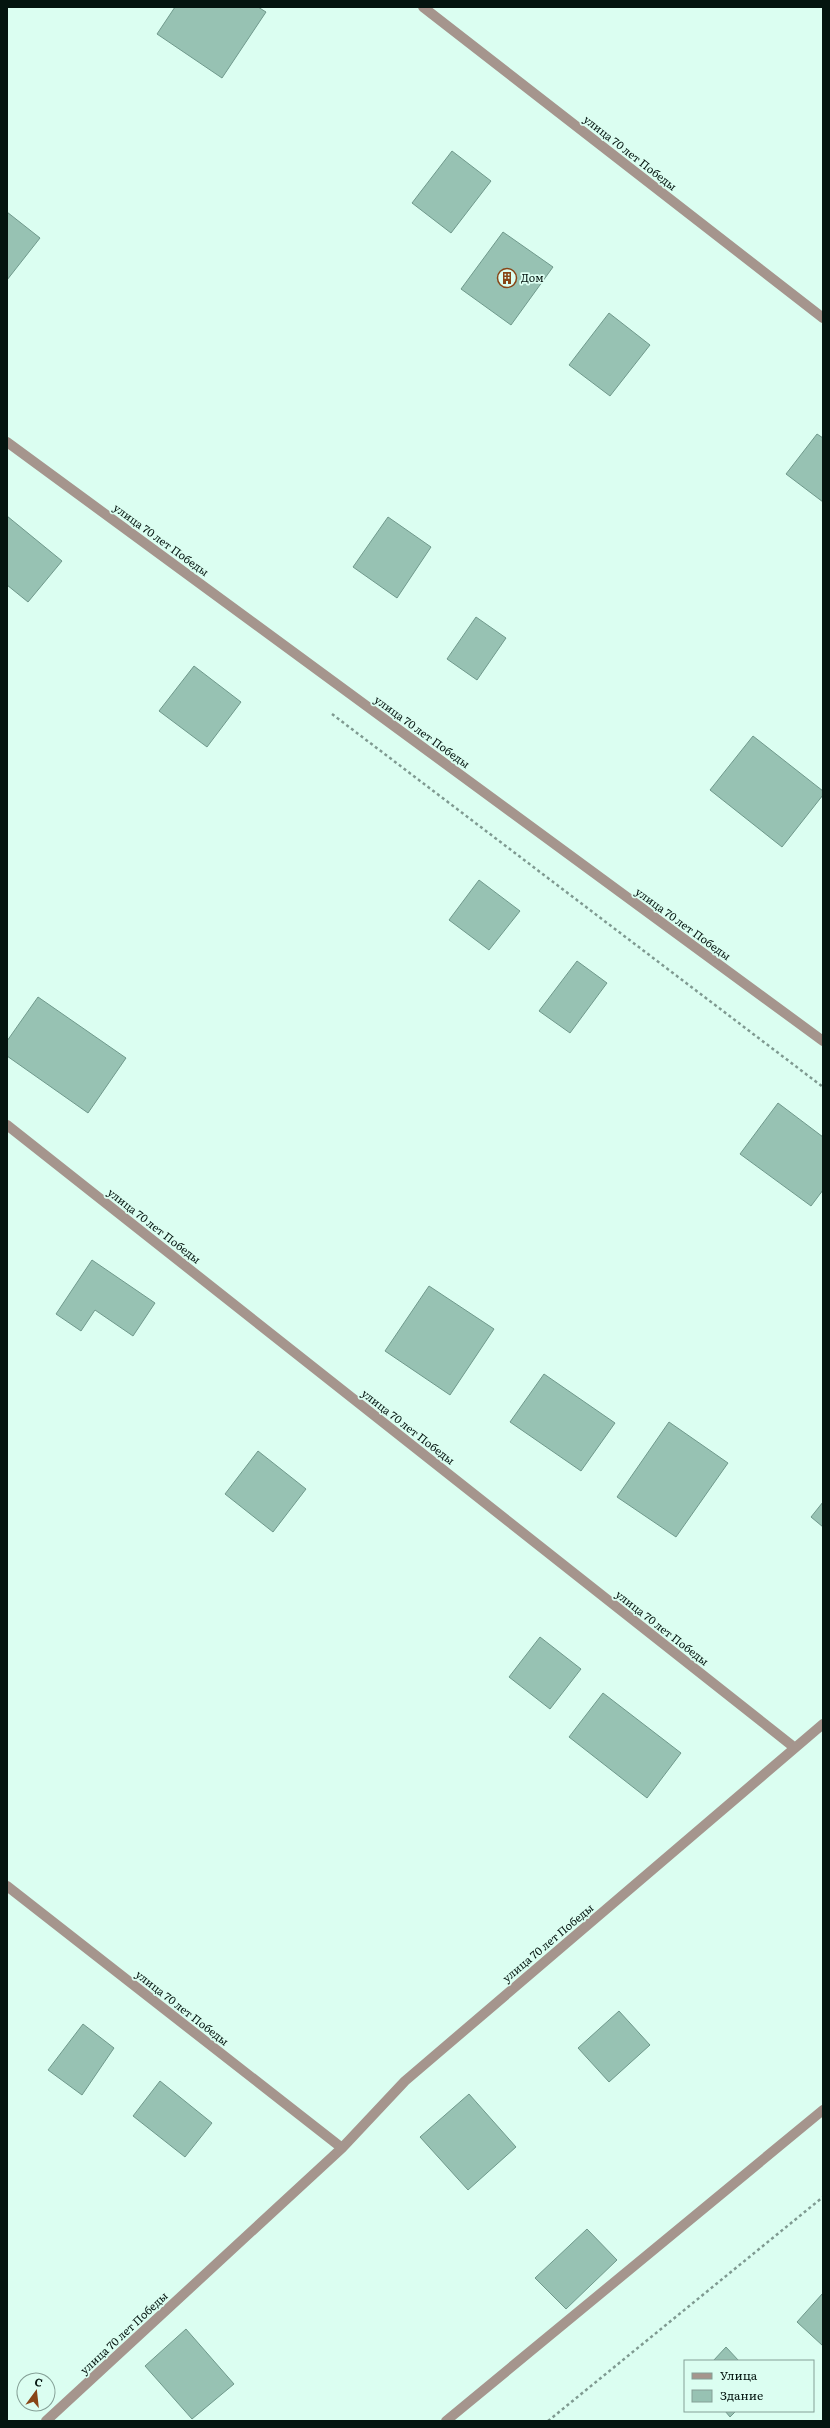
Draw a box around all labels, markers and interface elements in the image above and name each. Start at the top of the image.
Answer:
street label: улица 70 лет Победы [581,111,681,194]
building icon: Дом [496,267,518,289]
place label: Дом [521,269,544,285]
street label: улица 70 лет Победы [111,499,213,579]
street label: улица 70 лет Победы [372,691,474,771]
street label: улица 70 лет Победы [633,883,735,963]
street label: улица 70 лет Победы [105,1184,205,1267]
street label: улица 70 лет Победы [359,1385,459,1468]
street label: улица 70 лет Победы [613,1586,713,1669]
street label: улица 70 лет Победы [498,1899,596,1985]
street label: улица 70 лет Победы [133,1966,233,2049]
street label: улица 70 лет Победы [76,2287,171,2377]
legend [684,2360,814,2412]
text: Улица [720,2366,758,2384]
north arrow [16,2372,56,2412]
text: С [33,2373,45,2390]
text: Здание [720,2386,763,2404]

